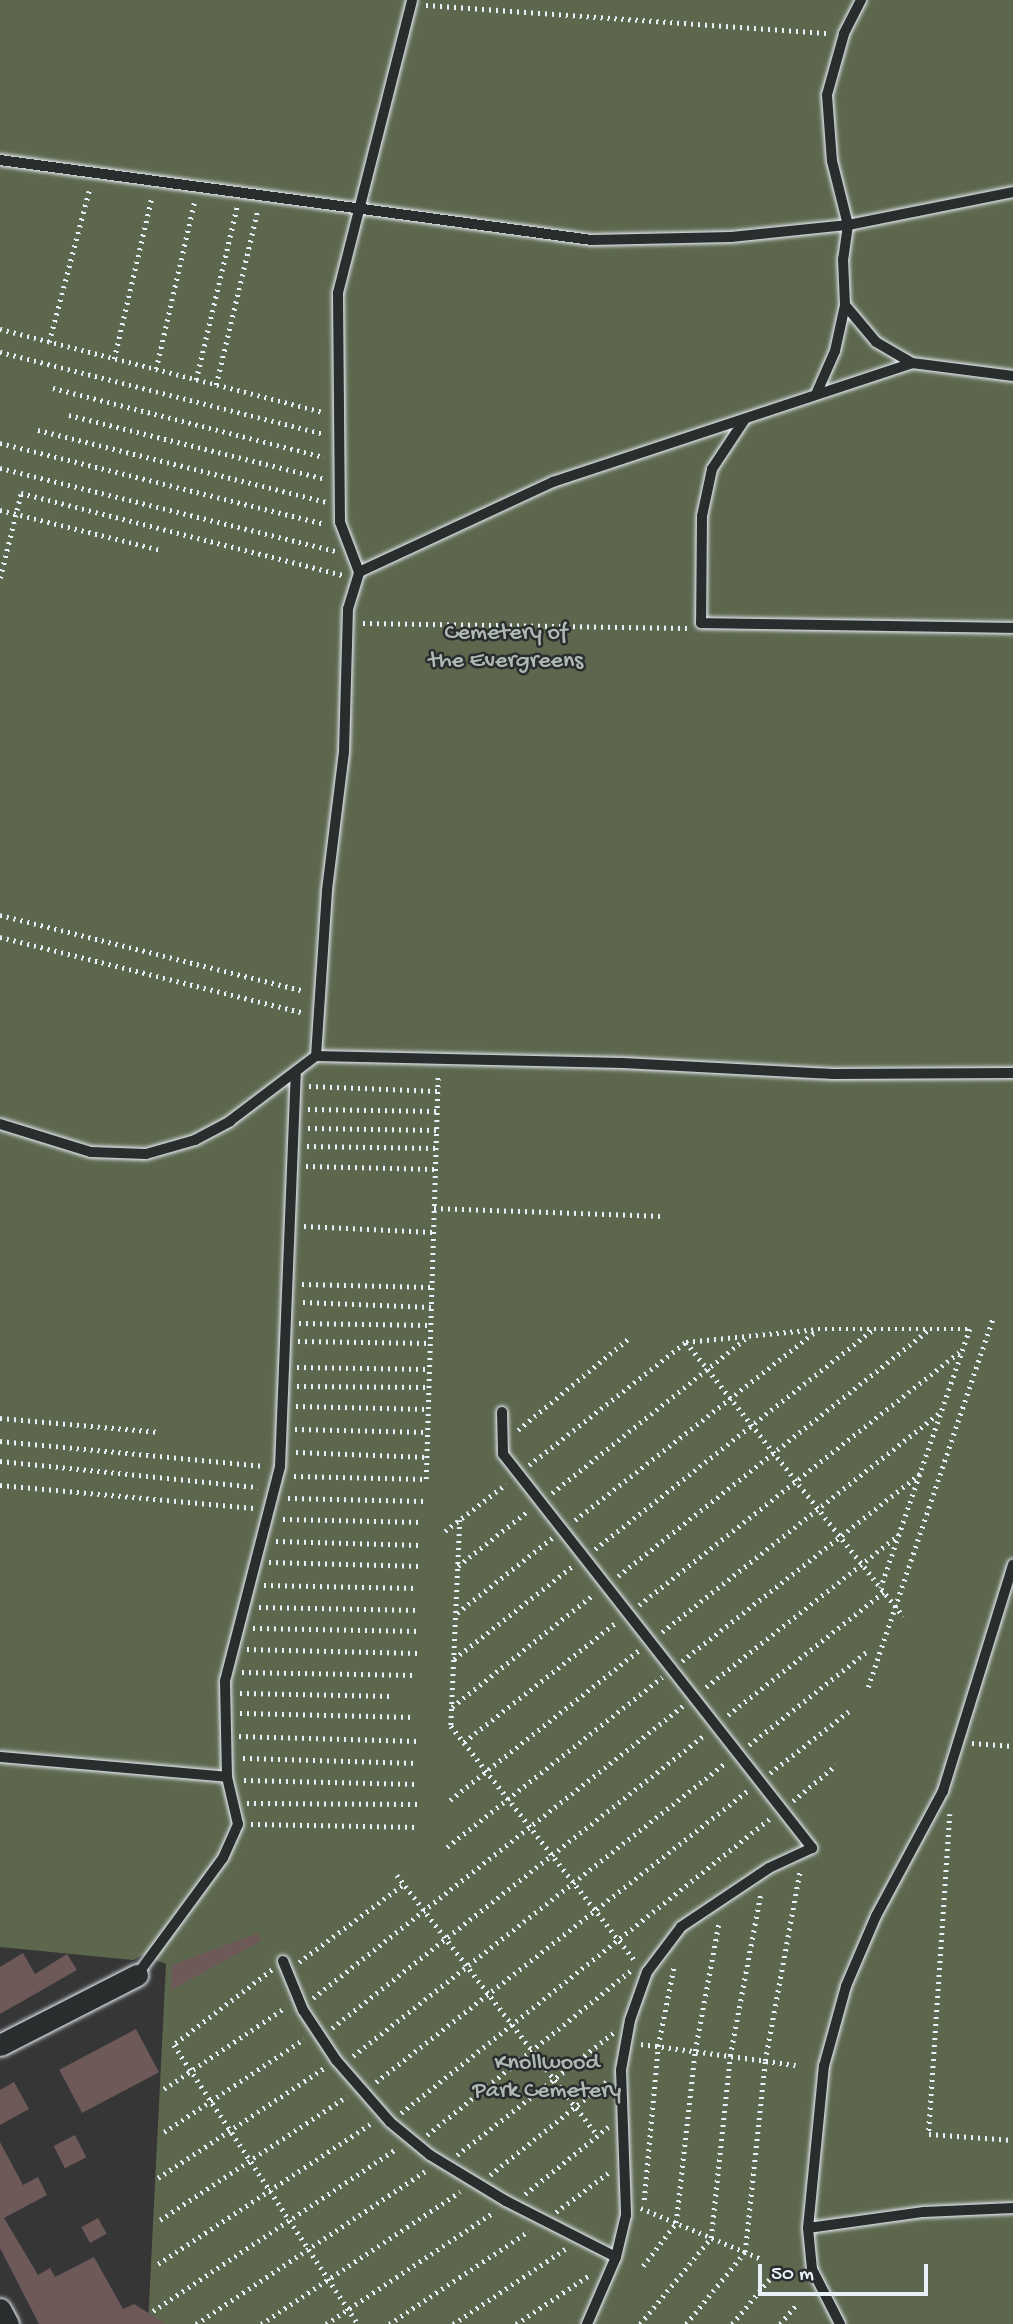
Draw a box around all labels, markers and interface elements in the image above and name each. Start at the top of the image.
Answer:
park label: Cemetery of the Evergreens [429,620,583,676]
park label: Knollwood Park Cemetery [473,2050,621,2106]
scale bar [761,2250,931,2294]
text: 50 m [771,2263,814,2288]

